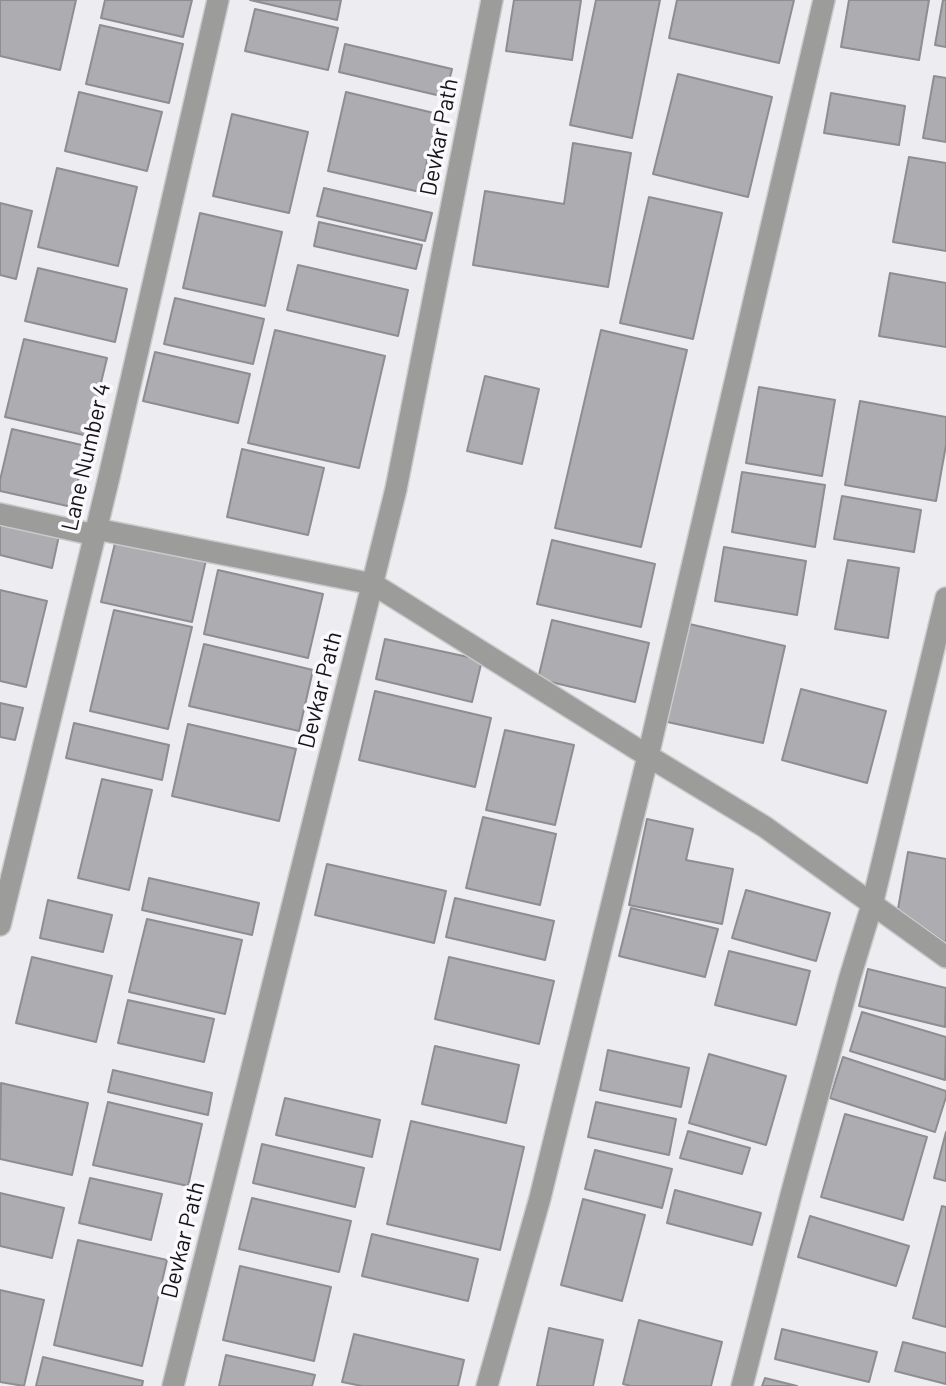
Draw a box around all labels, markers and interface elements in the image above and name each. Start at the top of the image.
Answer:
street label: Devkar Path [414,76,464,198]
street label: Lane Number 4 [56,380,116,534]
street label: Devkar Path [292,629,348,751]
street label: Devkar Path [155,1179,211,1301]

